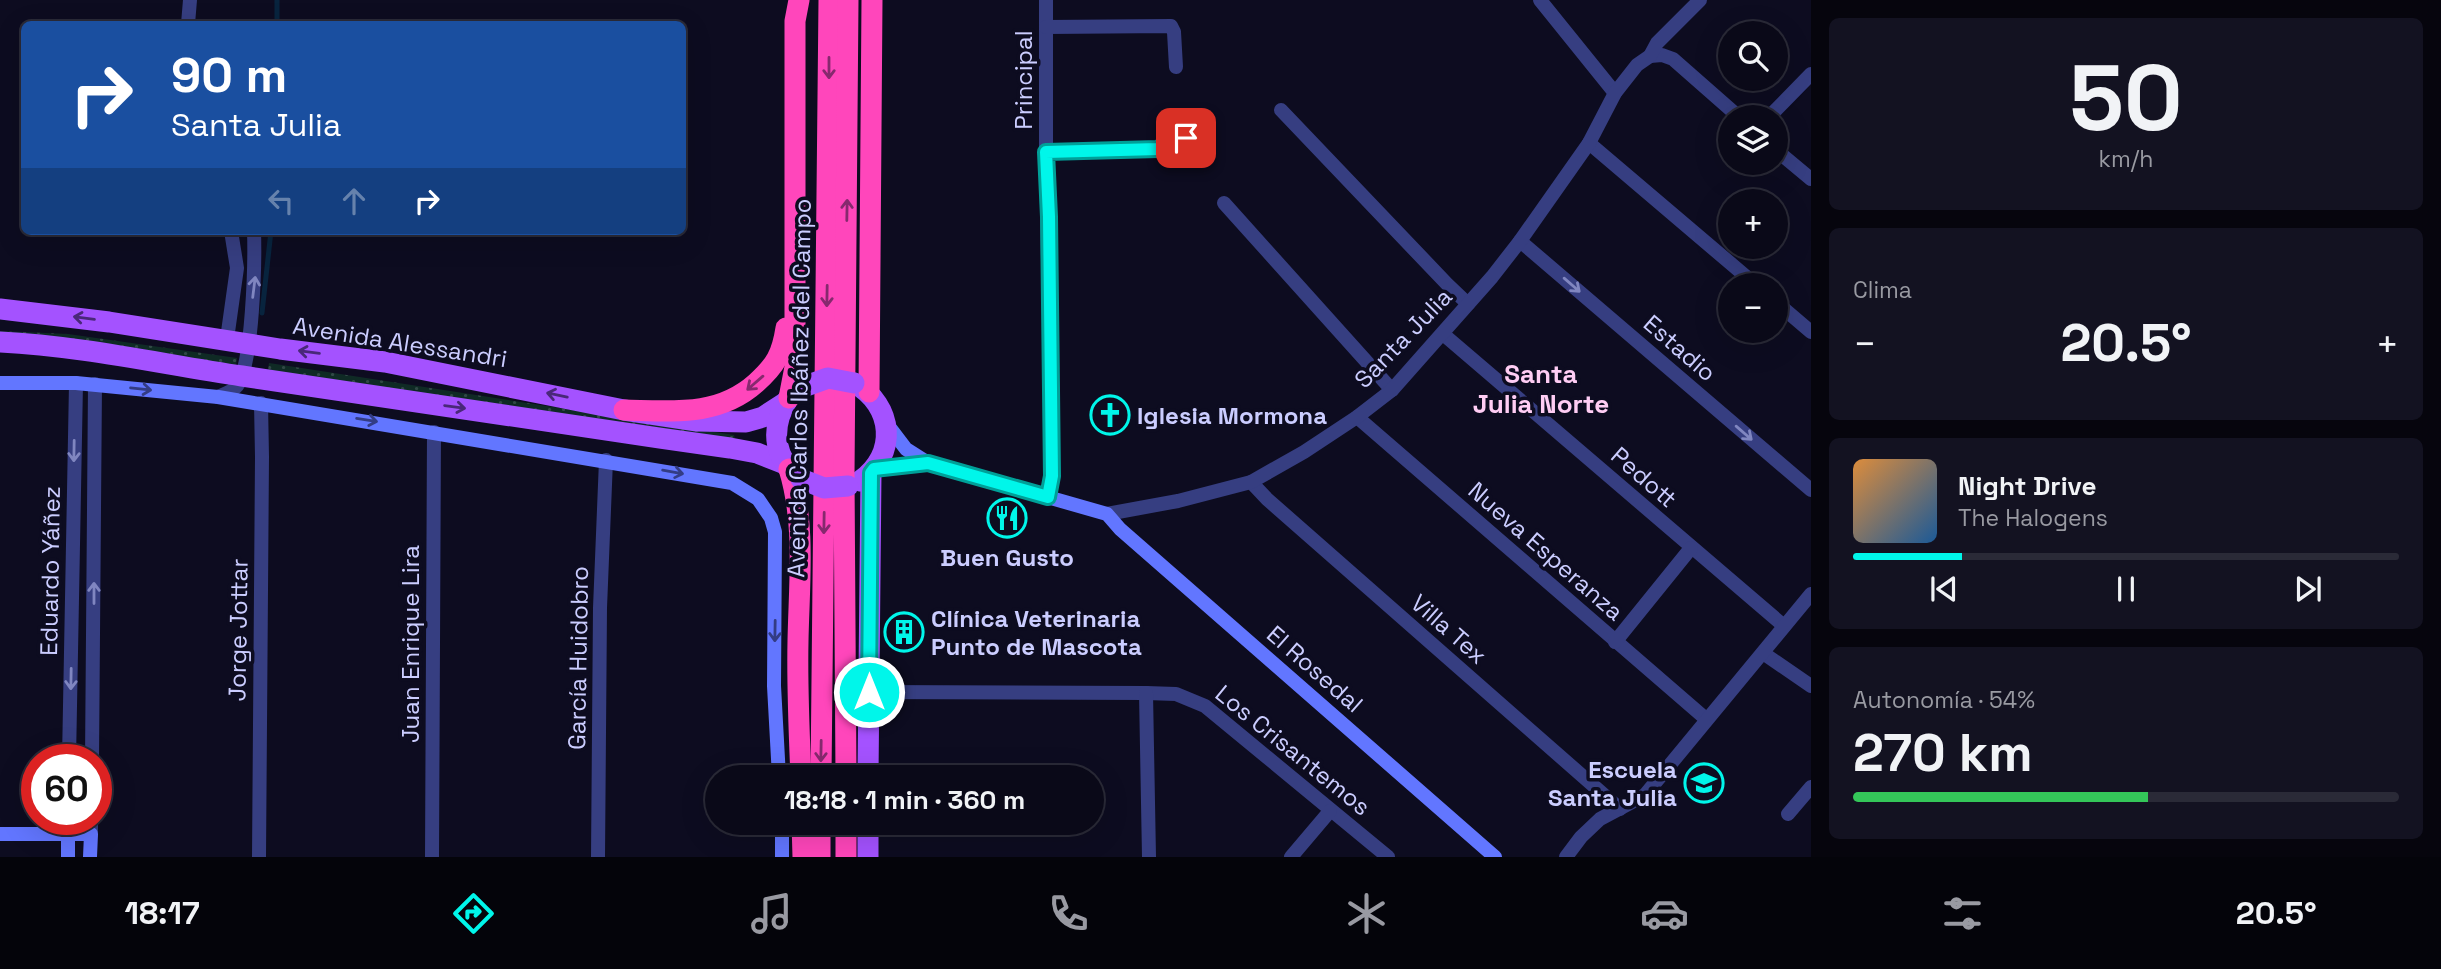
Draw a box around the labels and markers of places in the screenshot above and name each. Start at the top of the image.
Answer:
pin [1156,108,1216,168]
church icon: Iglesia Mormona [1089,394,1131,436]
place label: Iglesia Mormona [1137,400,1327,431]
restaurant icon: Buen Gusto [986,497,1028,539]
place label: Buen Gusto [940,542,1074,573]
place label: Clínica Veterinaria Punto de Mascota [931,603,1142,662]
building icon: Clínica Veterinaria Punto de Mascota [883,611,925,653]
place label: Escuela Santa Julia [1548,754,1677,813]
school or university icon: Escuela Santa Julia [1683,762,1725,804]

